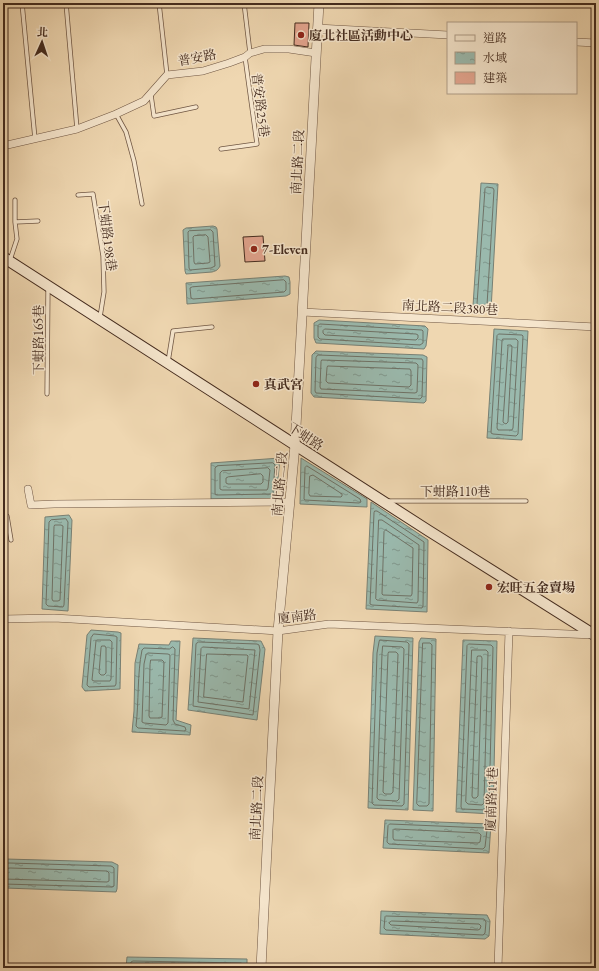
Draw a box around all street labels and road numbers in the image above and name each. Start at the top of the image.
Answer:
street label: 普安路 [176,45,218,70]
street label: 普安路25巷 [248,72,273,138]
street label: 南北路二段 [287,129,308,195]
street label: 下蚶路198巷 [95,200,120,272]
street label: 南北路二段380巷 [401,296,499,319]
street label: 下蚶路165巷 [30,305,47,375]
street label: 下蚶路 [285,419,327,454]
street label: 南北路二段 [268,451,291,517]
street label: 下蚶路110巷 [420,483,490,500]
street label: 廈南路 [277,606,317,627]
street label: 廈南路11巷 [482,766,501,832]
street label: 南北路二段 [246,775,267,841]

